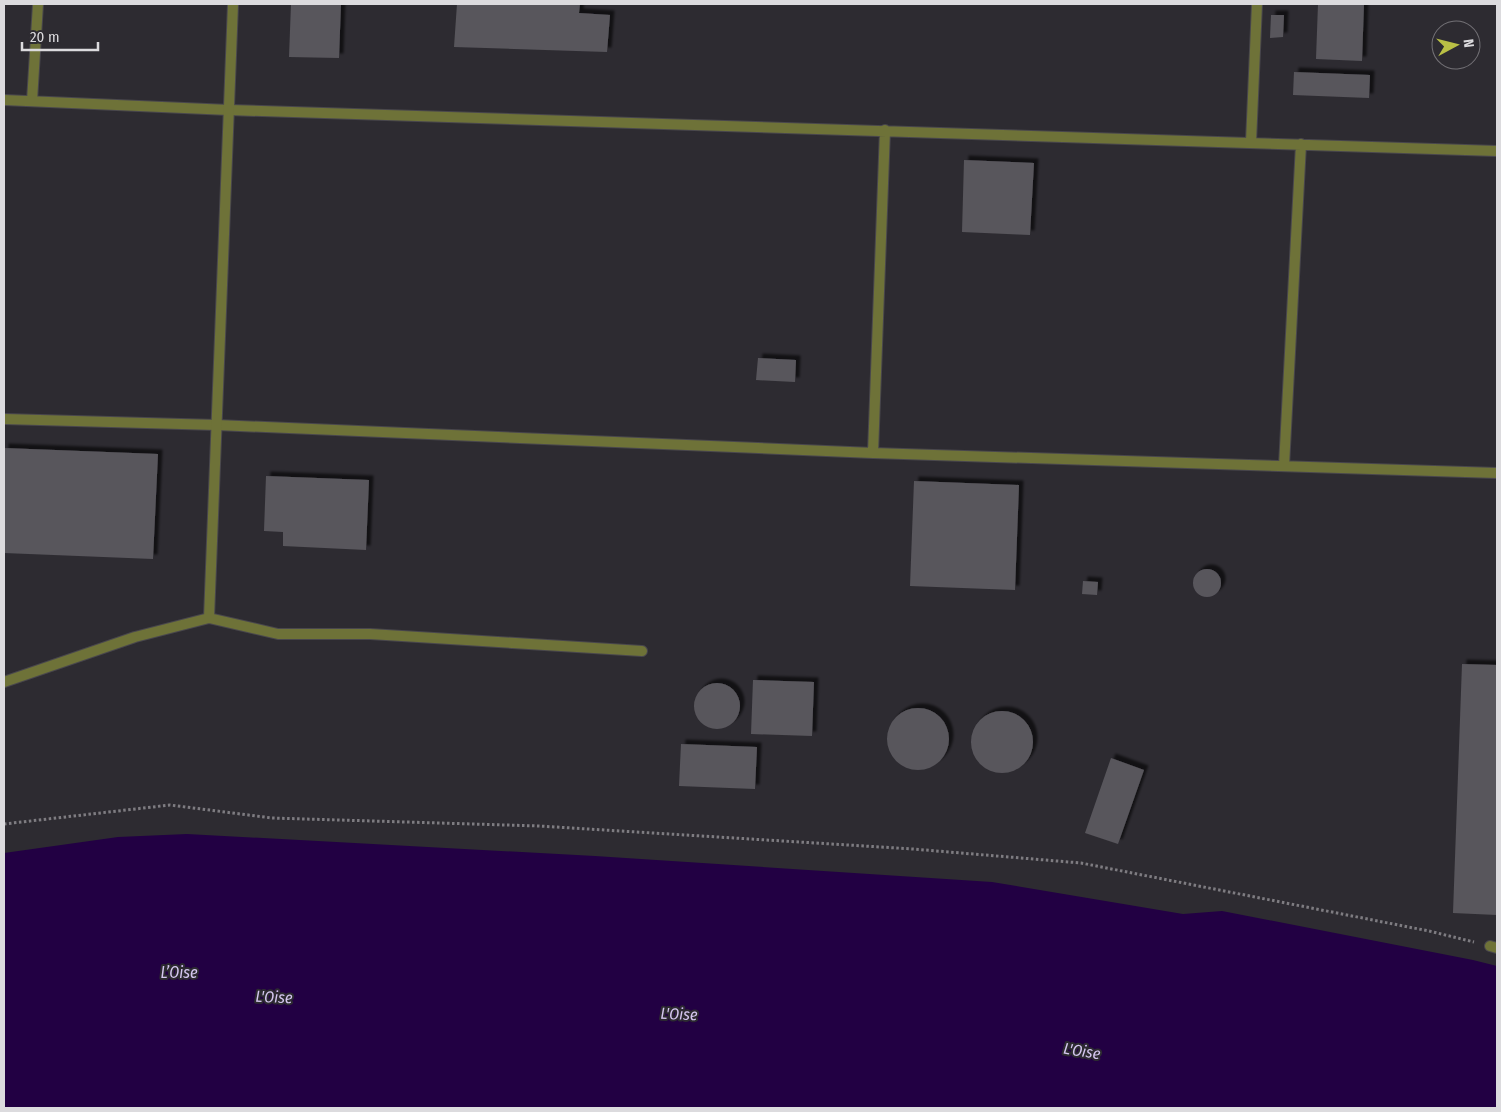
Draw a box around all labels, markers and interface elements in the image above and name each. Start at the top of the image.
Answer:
scale bar [22,20,99,52]
north arrow [1431,20,1481,70]
text: 20 m [30,28,60,46]
text: N [1459,38,1477,49]
water label: L’Oise [160,963,198,982]
water label: L'Oise [255,987,293,1007]
water label: L'Oise [660,1004,698,1024]
water label: L'Oise [1062,1039,1102,1063]

